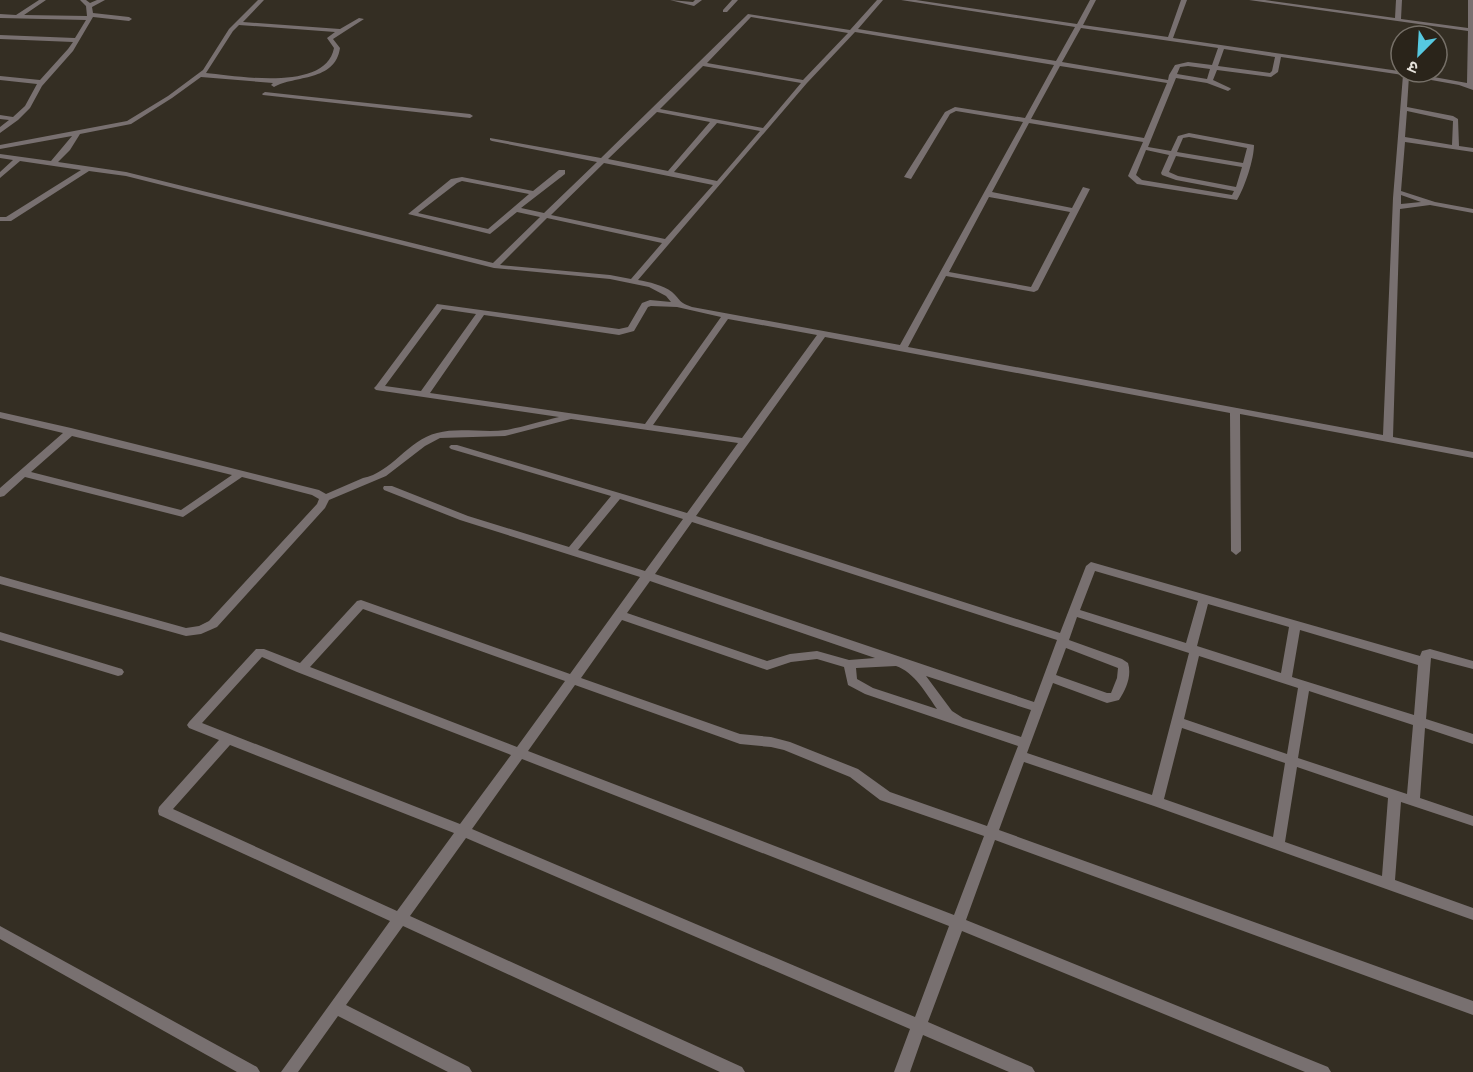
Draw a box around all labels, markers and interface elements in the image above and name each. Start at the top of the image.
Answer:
north arrow [1389,24,1449,84]
text: उ [1404,56,1421,78]

